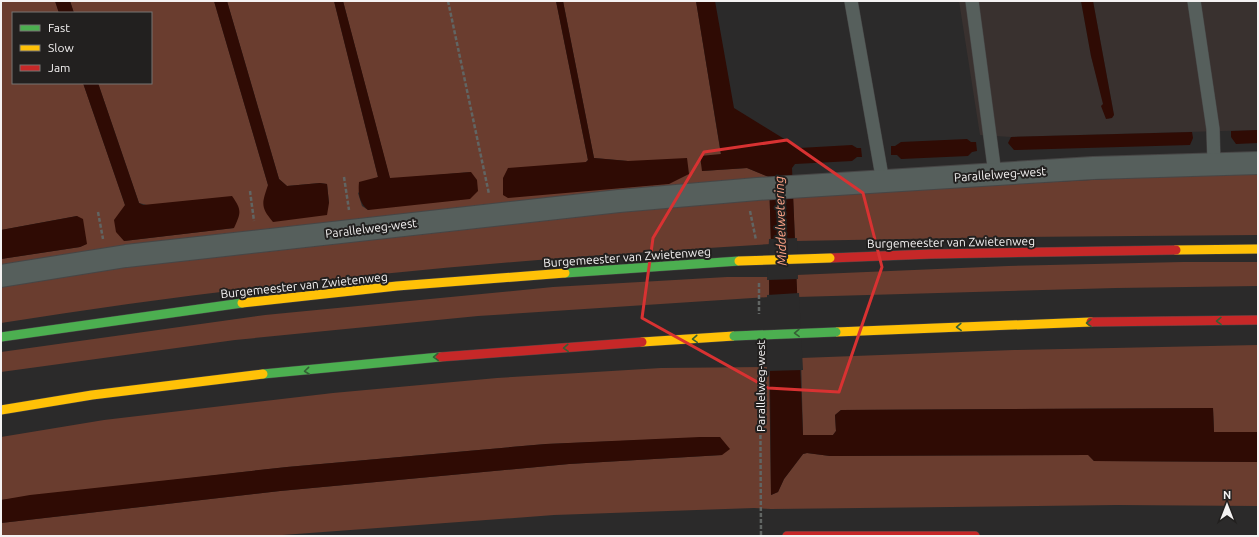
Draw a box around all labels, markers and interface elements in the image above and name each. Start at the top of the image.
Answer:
legend [12,12,152,84]
text: Fast [48,21,70,34]
text: Slow [48,41,74,54]
text: Jam [48,61,70,74]
street label: Parallelweg-west [954,164,1047,184]
water label: Middelwetering [771,176,789,266]
street label: Parallelweg-west [324,216,418,240]
street label: Burgemeester van Zwietenweg [867,234,1035,250]
street label: Burgemeester van Zwietenweg [543,245,711,269]
street label: Burgemeester van Zwietenweg [220,270,388,300]
one-way arrow [1216,317,1222,325]
one-way arrow [1086,319,1092,327]
one-way arrow [956,323,962,331]
one-way arrow [794,329,800,338]
one-way arrow [692,334,698,343]
street label: Parallelweg-west [754,340,767,432]
one-way arrow [563,343,569,352]
one-way arrow [433,353,439,362]
one-way arrow [304,366,310,375]
north arrow [1207,485,1247,525]
text: N [1223,489,1231,501]

